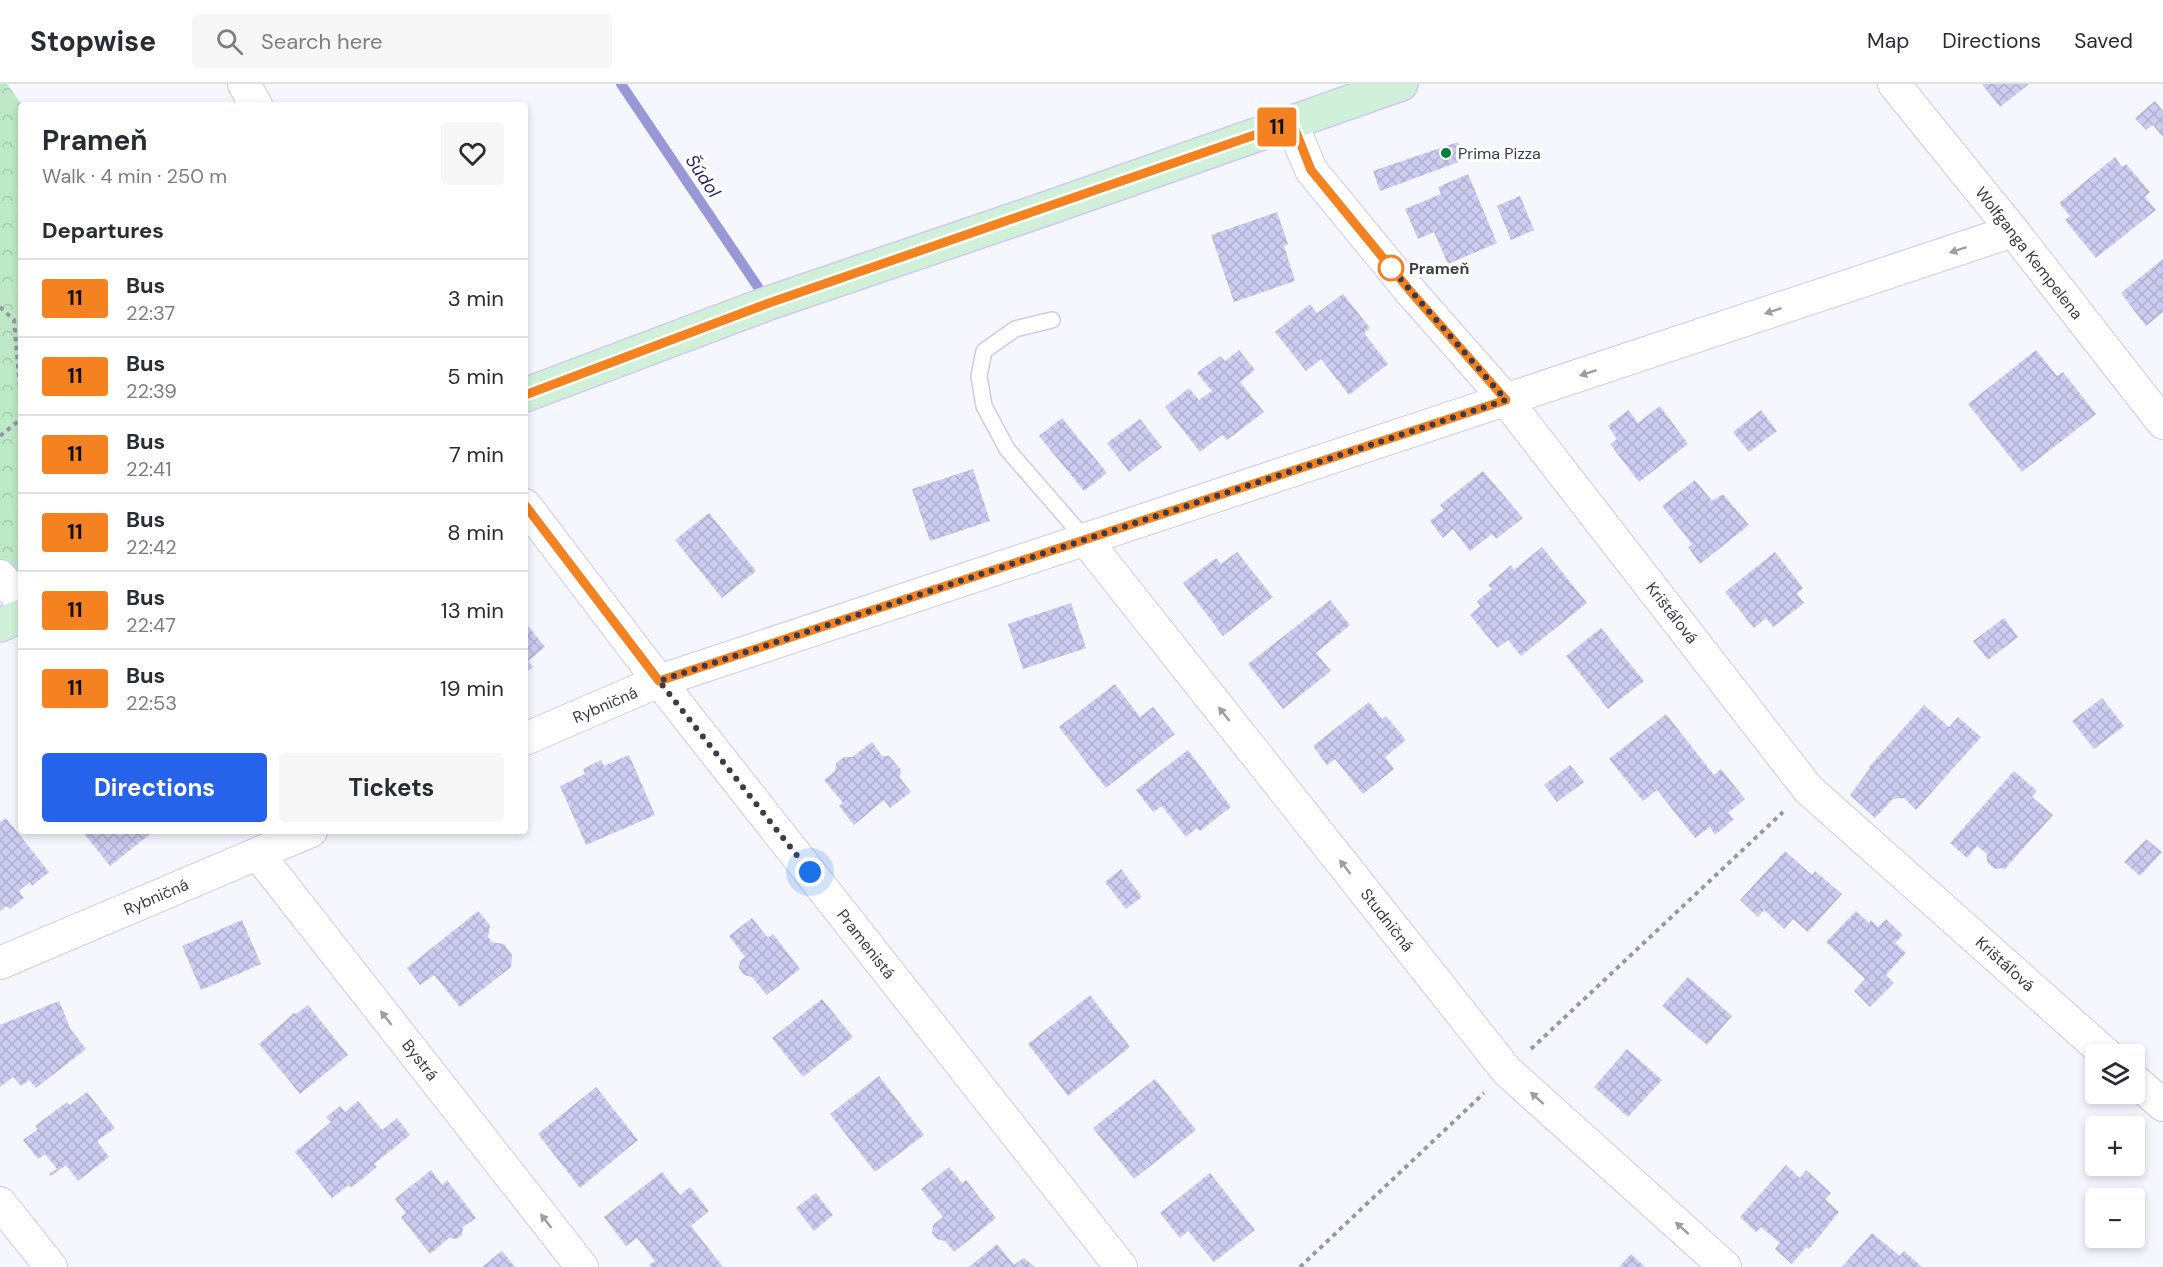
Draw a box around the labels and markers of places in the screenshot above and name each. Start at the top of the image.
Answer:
place label: Prima Pizza [1458,143,1541,164]
marker: Prima Pizza [1439,146,1453,160]
marker: Prameň [1378,255,1404,281]
place label: Prameň [1409,258,1469,279]

